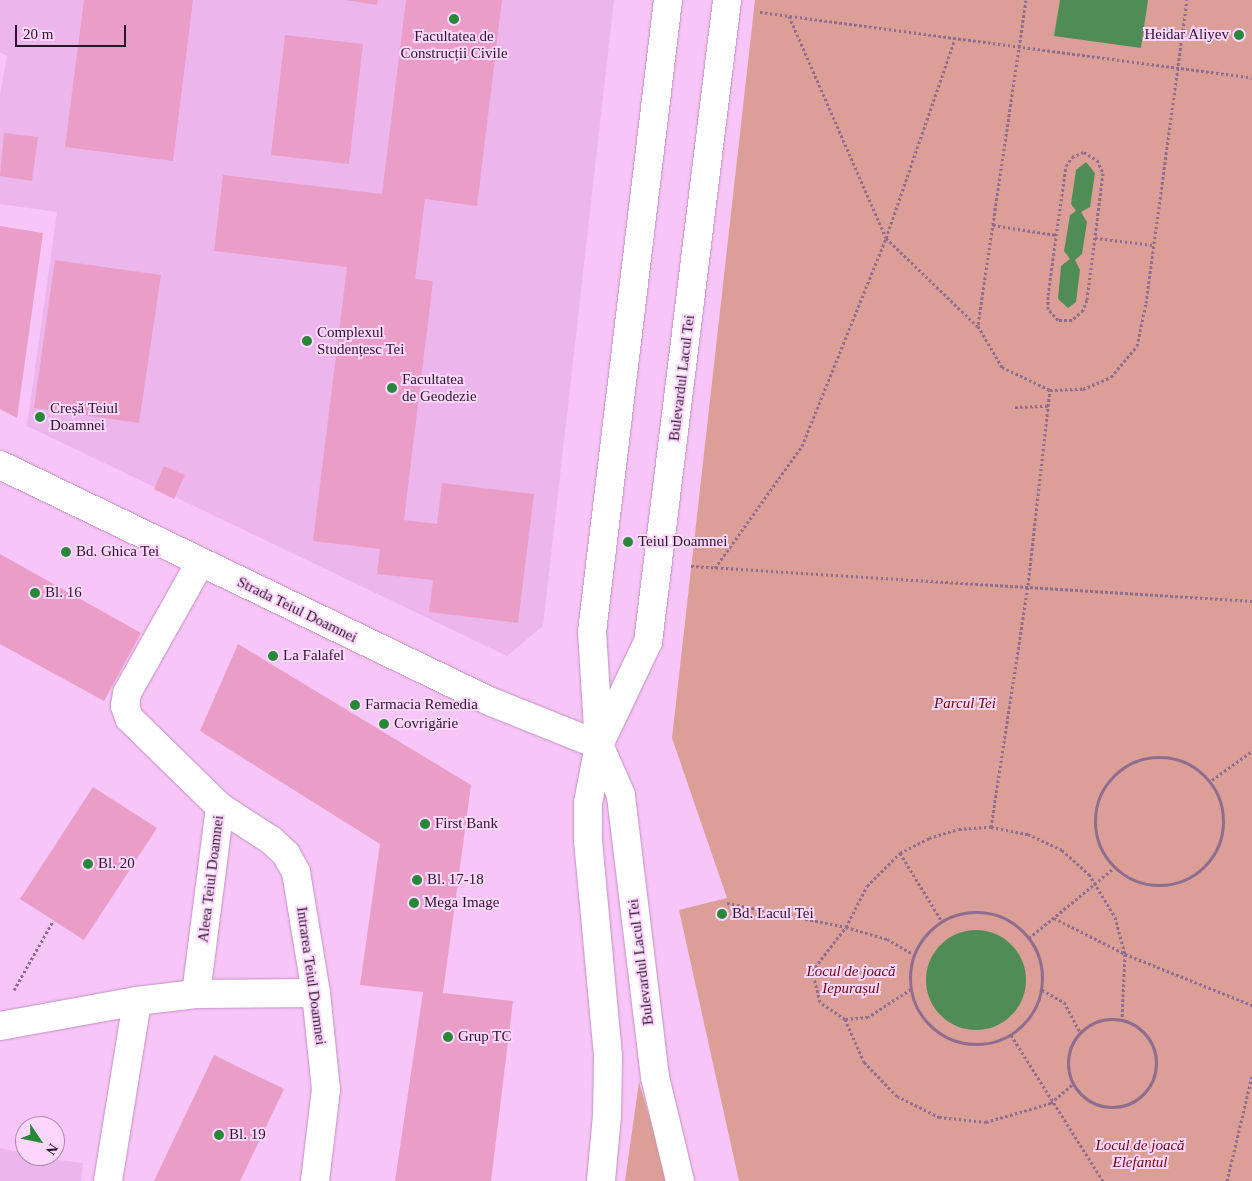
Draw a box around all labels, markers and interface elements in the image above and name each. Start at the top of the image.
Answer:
marker: Facultatea de Construcții Civile [448,13,460,25]
scale bar [18,15,129,47]
text: 20 m [23,26,53,42]
place label: Heidar Aliyev [1144,26,1229,44]
place label: Facultatea de Construcții Civile [400,27,508,62]
marker: Heidar Aliyev [1233,29,1245,41]
street label: Bulevardul Lacul Tei [665,314,699,442]
place label: Complexul Studențesc Tei [317,323,405,358]
marker: Complexul Studențesc Tei [301,335,313,347]
place label: Facultatea de Geodezie [402,370,477,405]
marker: Facultatea de Geodezie [386,382,398,394]
place label: Creșă Teiul Doamnei [50,399,119,434]
marker: Creșă Teiul Doamnei [34,411,46,423]
place label: Teiul Doamnei [638,533,727,551]
marker: Teiul Doamnei [622,536,634,548]
place label: Bd. Ghica Tei [76,543,160,561]
marker: Bd. Ghica Tei [60,546,72,558]
street label: Strada Teiul Doamnei [234,573,360,647]
place label: Bl. 16 [45,584,82,602]
marker: Bl. 16 [29,587,41,599]
place label: La Falafel [283,647,344,665]
marker: La Falafel [267,650,279,662]
park label: Parcul Tei [934,695,996,713]
place label: Farmacia Remedia [365,696,478,714]
marker: Farmacia Remedia [349,699,361,711]
place label: Covrigărie [394,715,458,733]
marker: Covrigărie [378,718,390,730]
street label: Aleea Teiul Doamnei [194,814,228,944]
place label: First Bank [435,815,498,833]
marker: First Bank [419,818,431,830]
place label: Bl. 20 [98,855,135,873]
marker: Bl. 20 [82,858,94,870]
place label: Bl. 17-18 [427,871,484,889]
marker: Bl. 17-18 [411,874,423,886]
place label: Mega Image [424,894,499,912]
marker: Mega Image [408,897,420,909]
street label: Bulevardul Lacul Tei [624,898,658,1026]
place label: Bd. Lacul Tei [732,905,814,923]
street label: Intrarea Teiul Doamnei [292,906,330,1046]
marker: Bd. Lacul Tei [716,908,728,920]
park label: Locul de joacă Iepurașul [806,962,896,997]
place label: Grup TC [458,1028,512,1046]
marker: Grup TC [442,1031,454,1043]
north arrow [15,1116,65,1166]
place label: Bl. 19 [229,1126,266,1144]
marker: Bl. 19 [213,1129,225,1141]
park label: Locul de joacă Elefantul [1095,1136,1185,1171]
text: N [43,1141,61,1157]

